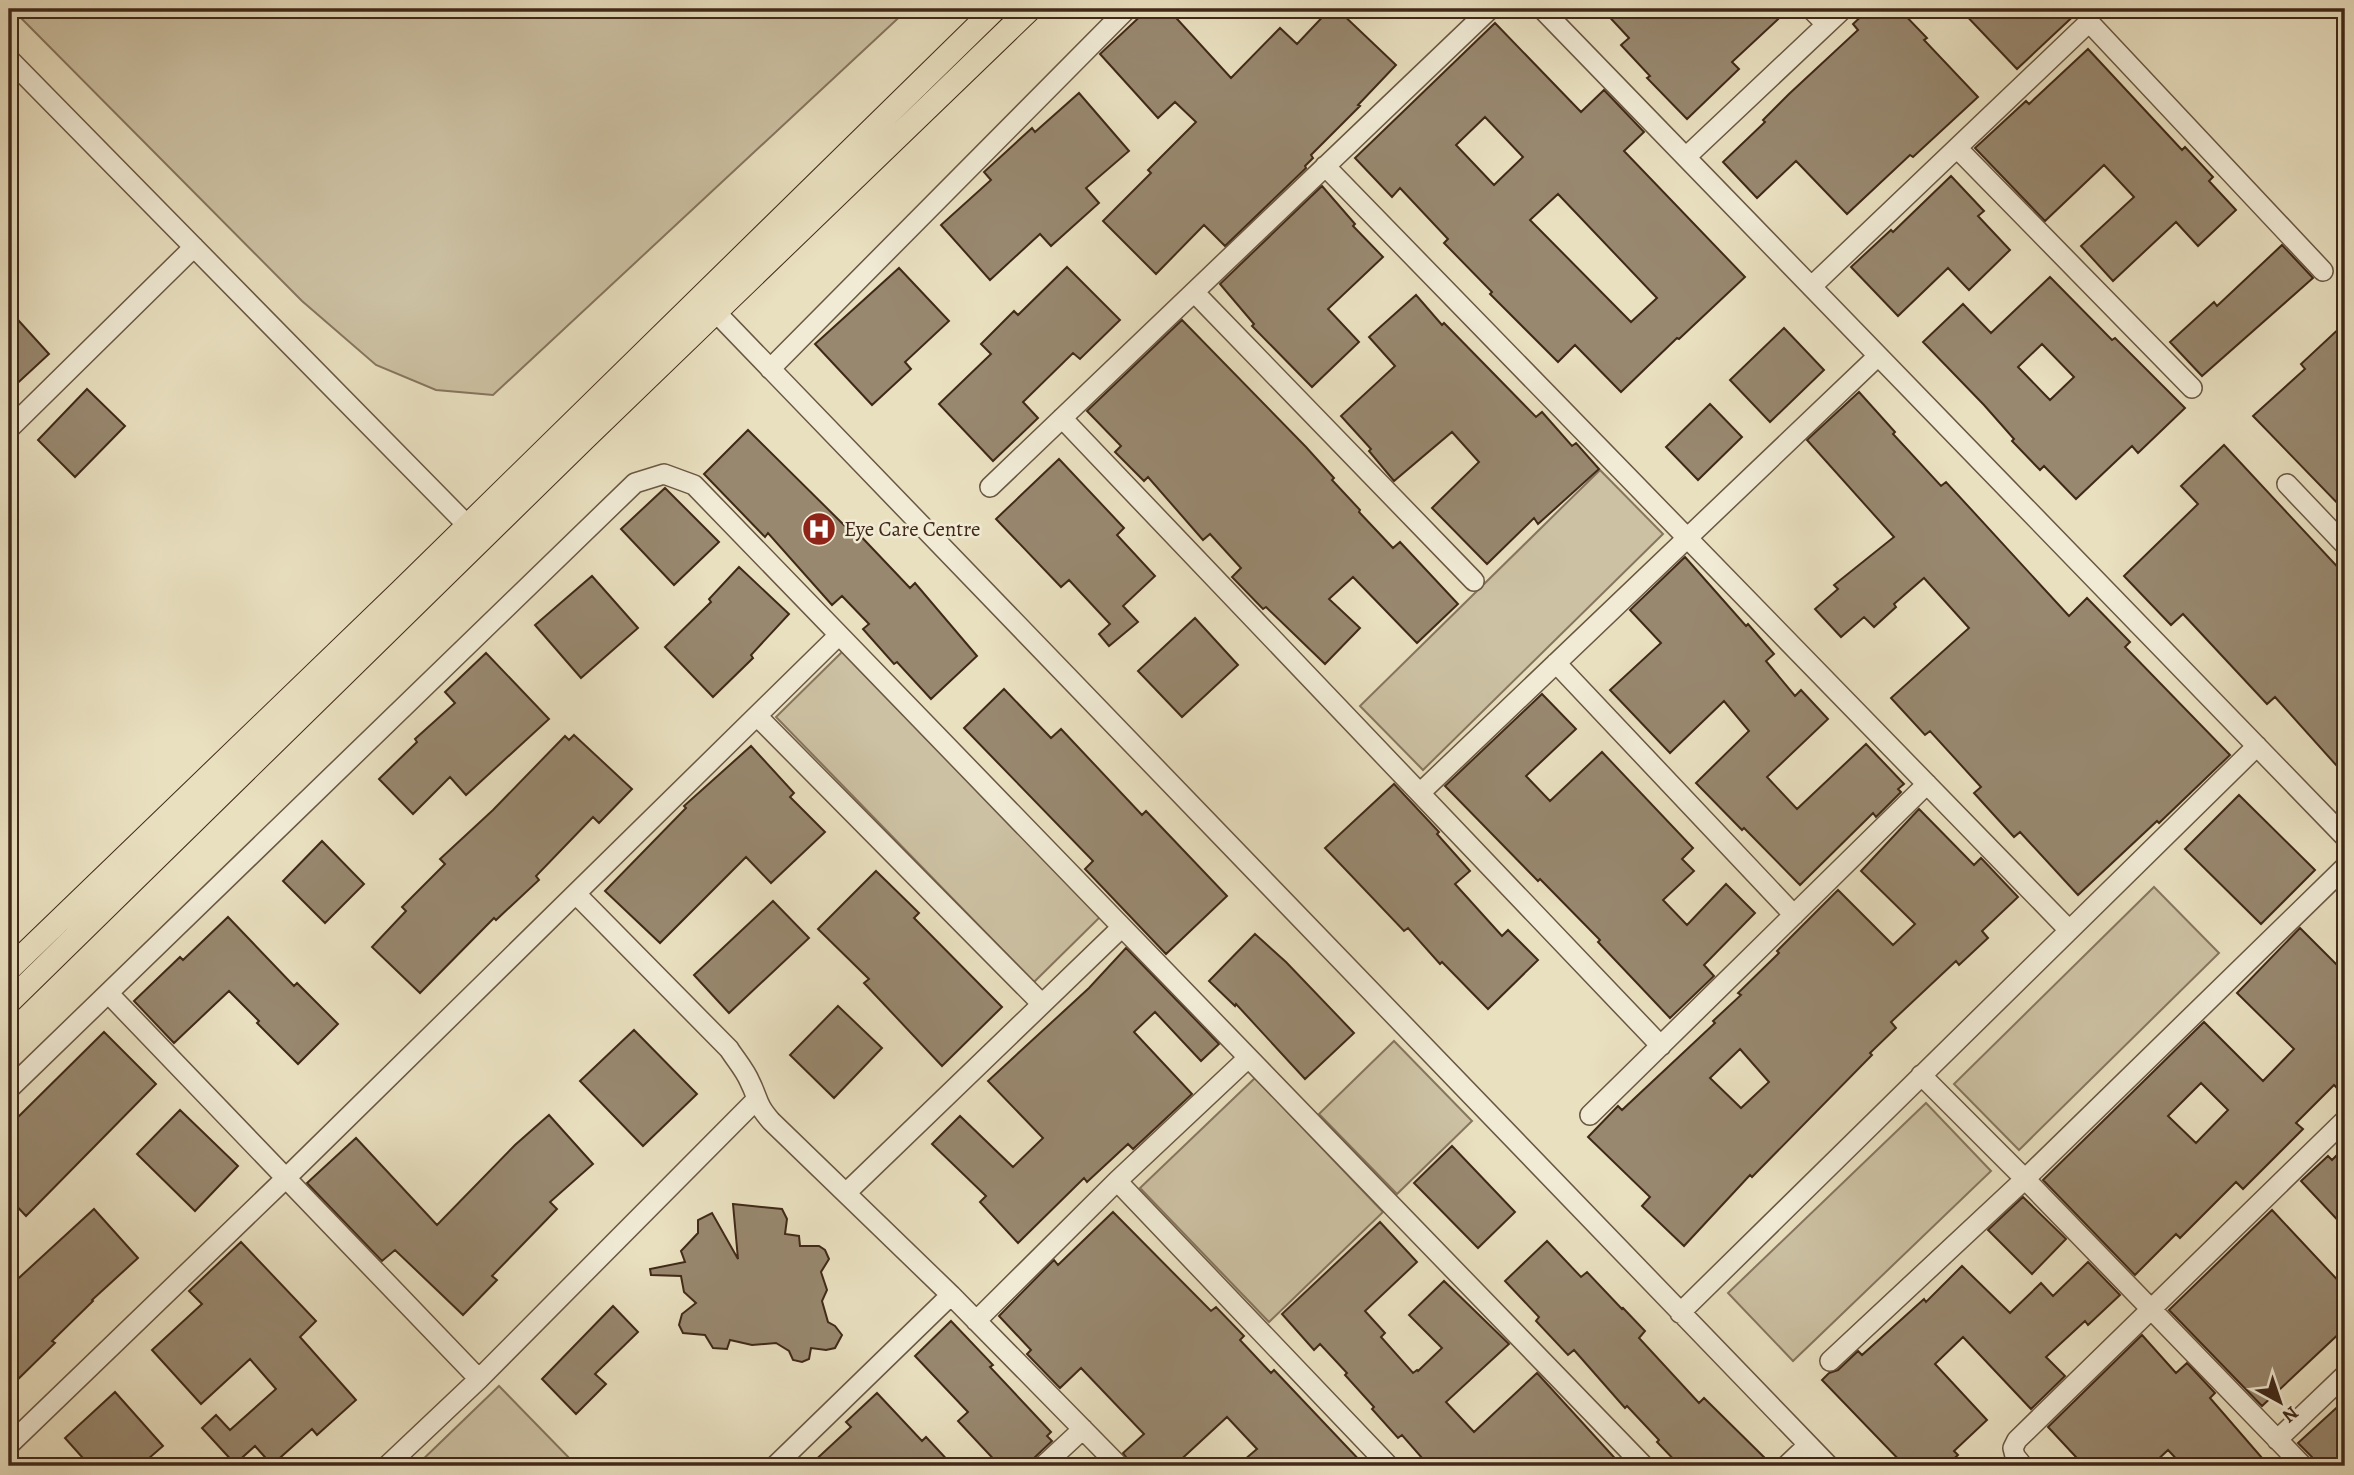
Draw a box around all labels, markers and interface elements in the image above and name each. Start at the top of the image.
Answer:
hospital icon: Eye Care Centre [800,510,838,548]
place label: Eye Care Centre [844,515,981,543]
north arrow [2246,1366,2316,1436]
text: N [2277,1400,2304,1429]

